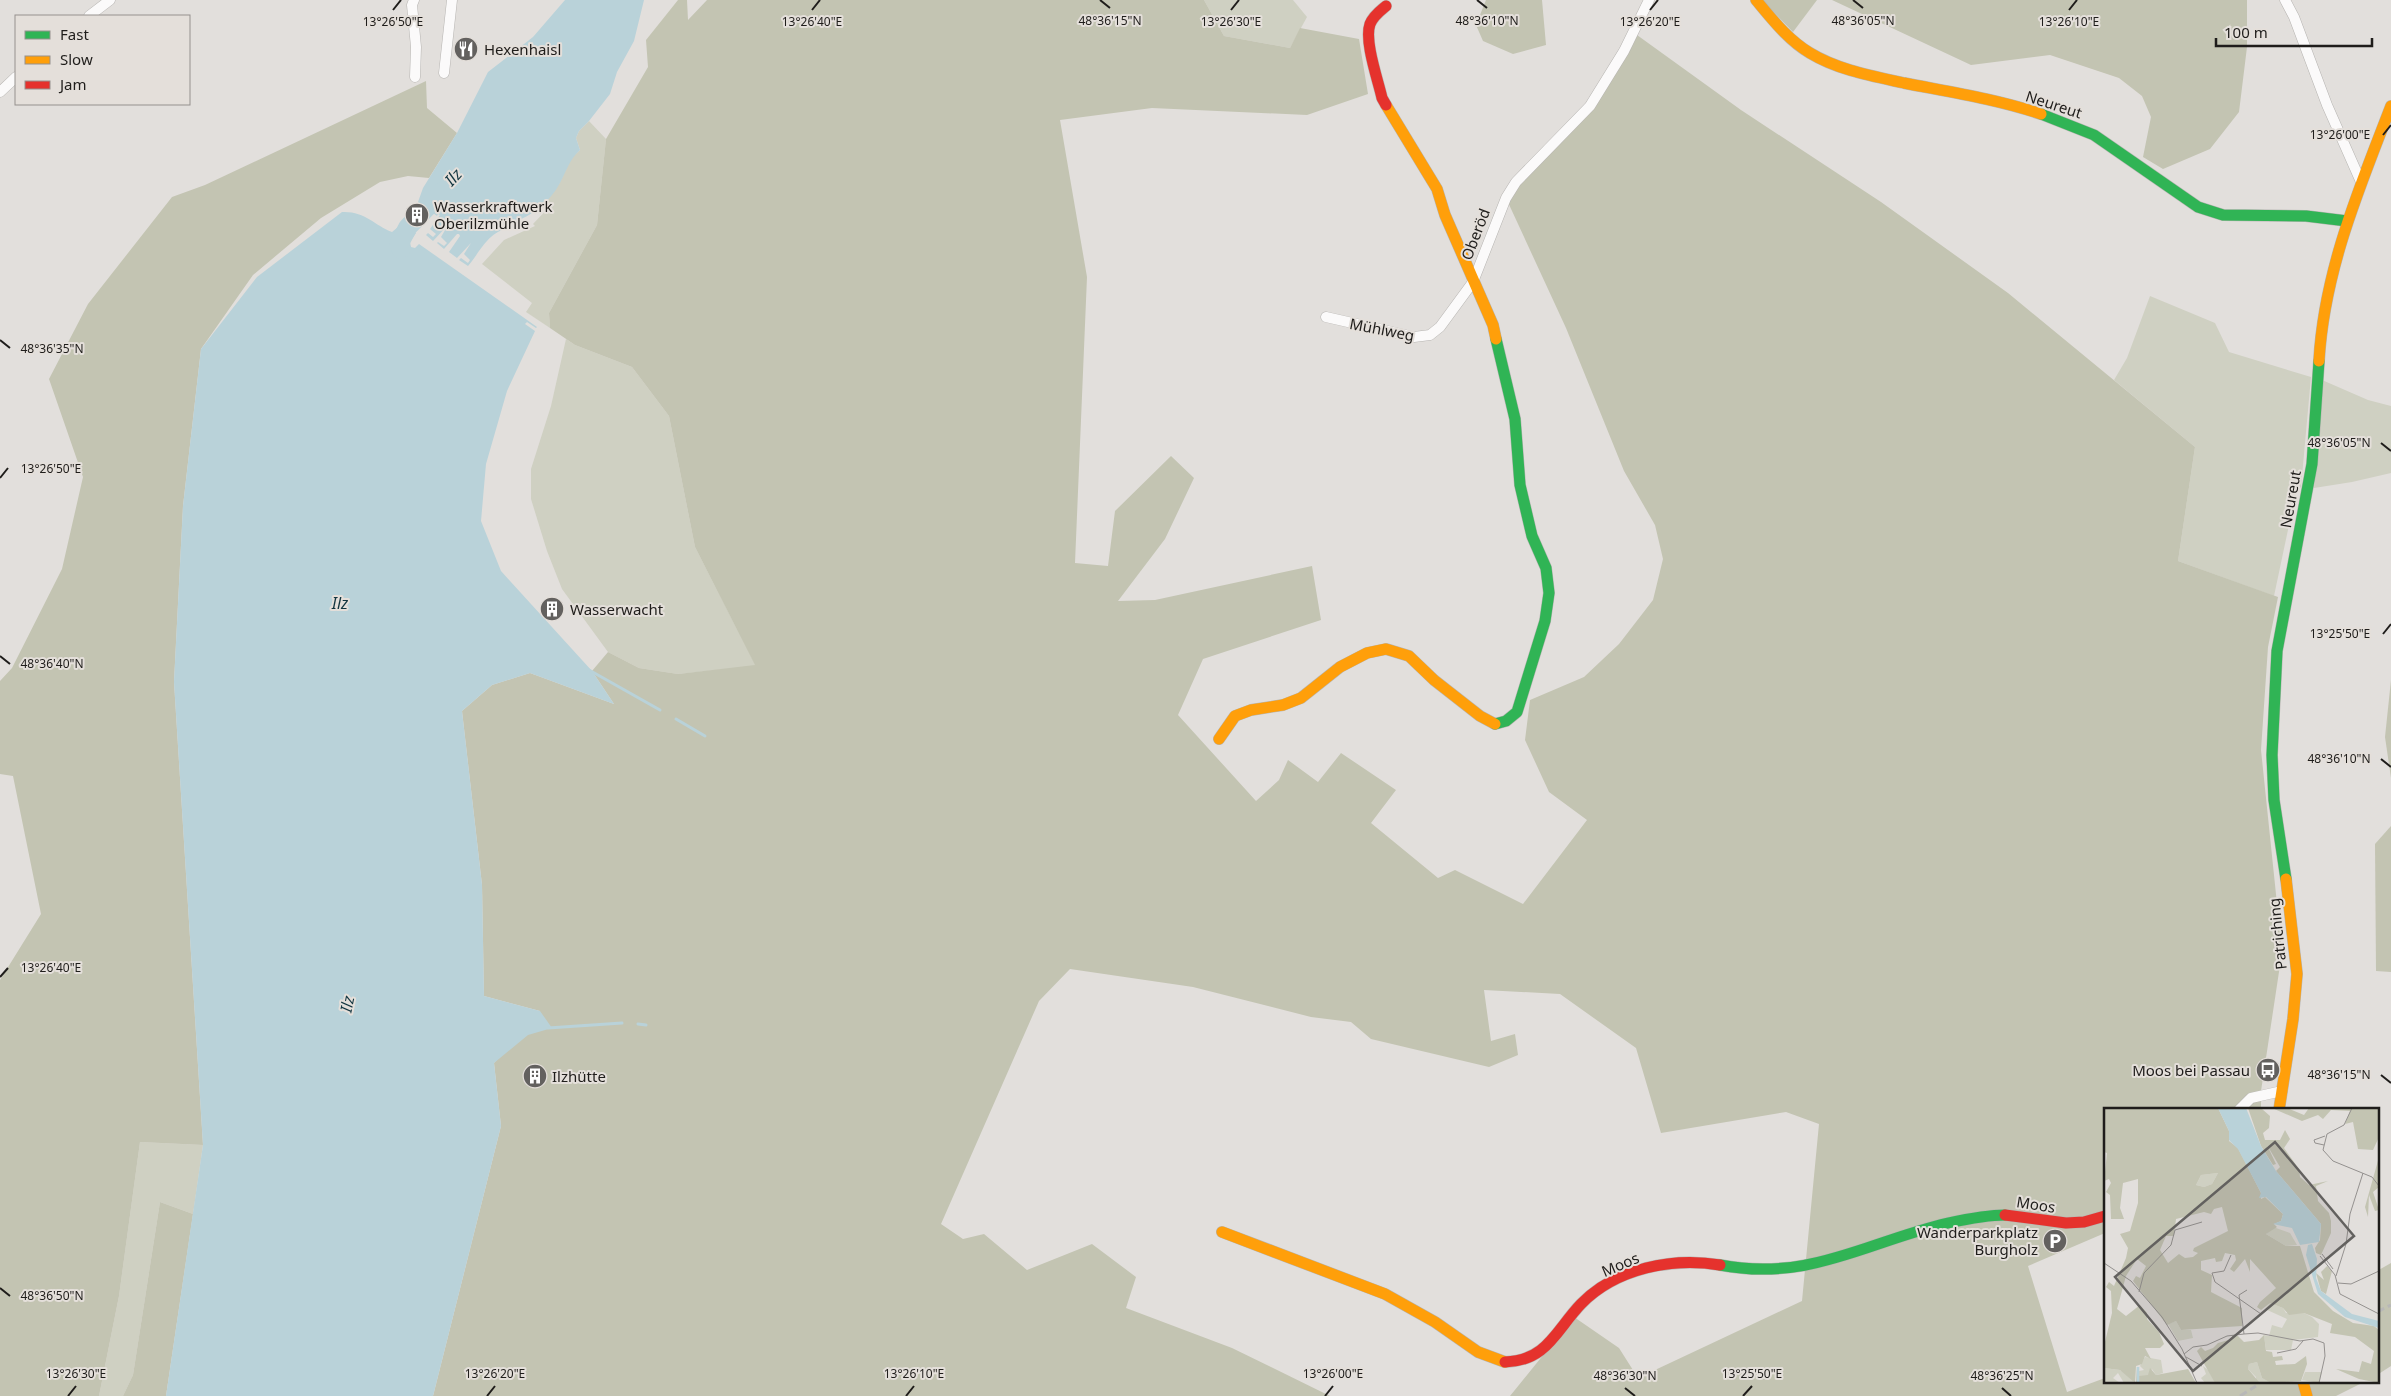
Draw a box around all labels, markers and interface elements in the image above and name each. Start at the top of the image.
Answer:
text: 48°36'15"N [1078,12,1142,29]
text: 48°36'10"N [1455,12,1519,29]
text: 48°36'05"N [1831,12,1895,29]
text: 13°26'50"E [363,13,423,30]
text: 13°26'40"E [782,13,842,30]
text: 13°26'30"E [1201,13,1261,30]
text: 13°26'20"E [1620,13,1680,30]
text: 13°26'10"E [2039,13,2099,30]
legend [15,15,190,105]
scale bar [2216,15,2372,47]
text: 100 m [2224,22,2268,42]
text: Fast [60,24,89,44]
restaurant icon: Hexenhaisl [453,36,479,62]
place label: Hexenhaisl [484,39,561,59]
text: Slow [60,49,93,69]
text: Jam [58,74,87,94]
street label: Neureut [2023,86,2085,123]
text: 13°26'00"E [2310,126,2370,143]
water label: Ilz [439,163,467,191]
place label: Wasserkraftwerk Oberilzmühle [434,196,552,233]
building icon: Wasserkraftwerk Oberilzmühle [404,202,430,228]
street label: Oberöd [1456,205,1494,263]
street label: Mühlweg [1348,313,1416,345]
text: 48°36'35"N [20,340,84,357]
text: 48°36'05"N [2307,434,2371,451]
text: 13°26'50"E [21,460,81,477]
street label: Neureut [2275,468,2305,529]
water label: Ilz [331,592,349,614]
building icon: Wasserwacht [539,596,565,622]
place label: Wasserwacht [570,599,664,619]
text: 13°25'50"E [2310,625,2370,642]
text: 48°36'40"N [20,655,84,672]
text: 48°36'10"N [2307,750,2371,767]
street label: Patriching [2263,897,2291,971]
text: 13°26'40"E [21,959,81,976]
water label: Ilz [334,993,360,1015]
bus stop icon: Moos bei Passau [2255,1057,2281,1083]
place label: Moos bei Passau [2132,1060,2250,1080]
building icon: Ilzhütte [522,1063,548,1089]
place label: Ilzhütte [552,1066,606,1086]
text: 48°36'15"N [2307,1066,2371,1083]
inset map [2104,1108,2378,1384]
street label: Moos [2015,1191,2057,1217]
place label: Wanderparkplatz Burgholz [1917,1222,2038,1259]
parking icon: Wanderparkplatz Burgholz [2042,1228,2068,1254]
street label: Moos [1598,1247,1642,1281]
text: 48°36'50"N [20,1287,84,1304]
text: 13°26'30"E [46,1365,106,1382]
text: 13°26'20"E [465,1365,525,1382]
text: 13°26'10"E [884,1365,944,1382]
text: 13°26'00"E [1303,1365,1363,1382]
text: 13°25'50"E [1722,1365,1782,1382]
text: 48°36'30"N [1593,1367,1657,1384]
text: 48°36'25"N [1970,1367,2034,1384]

